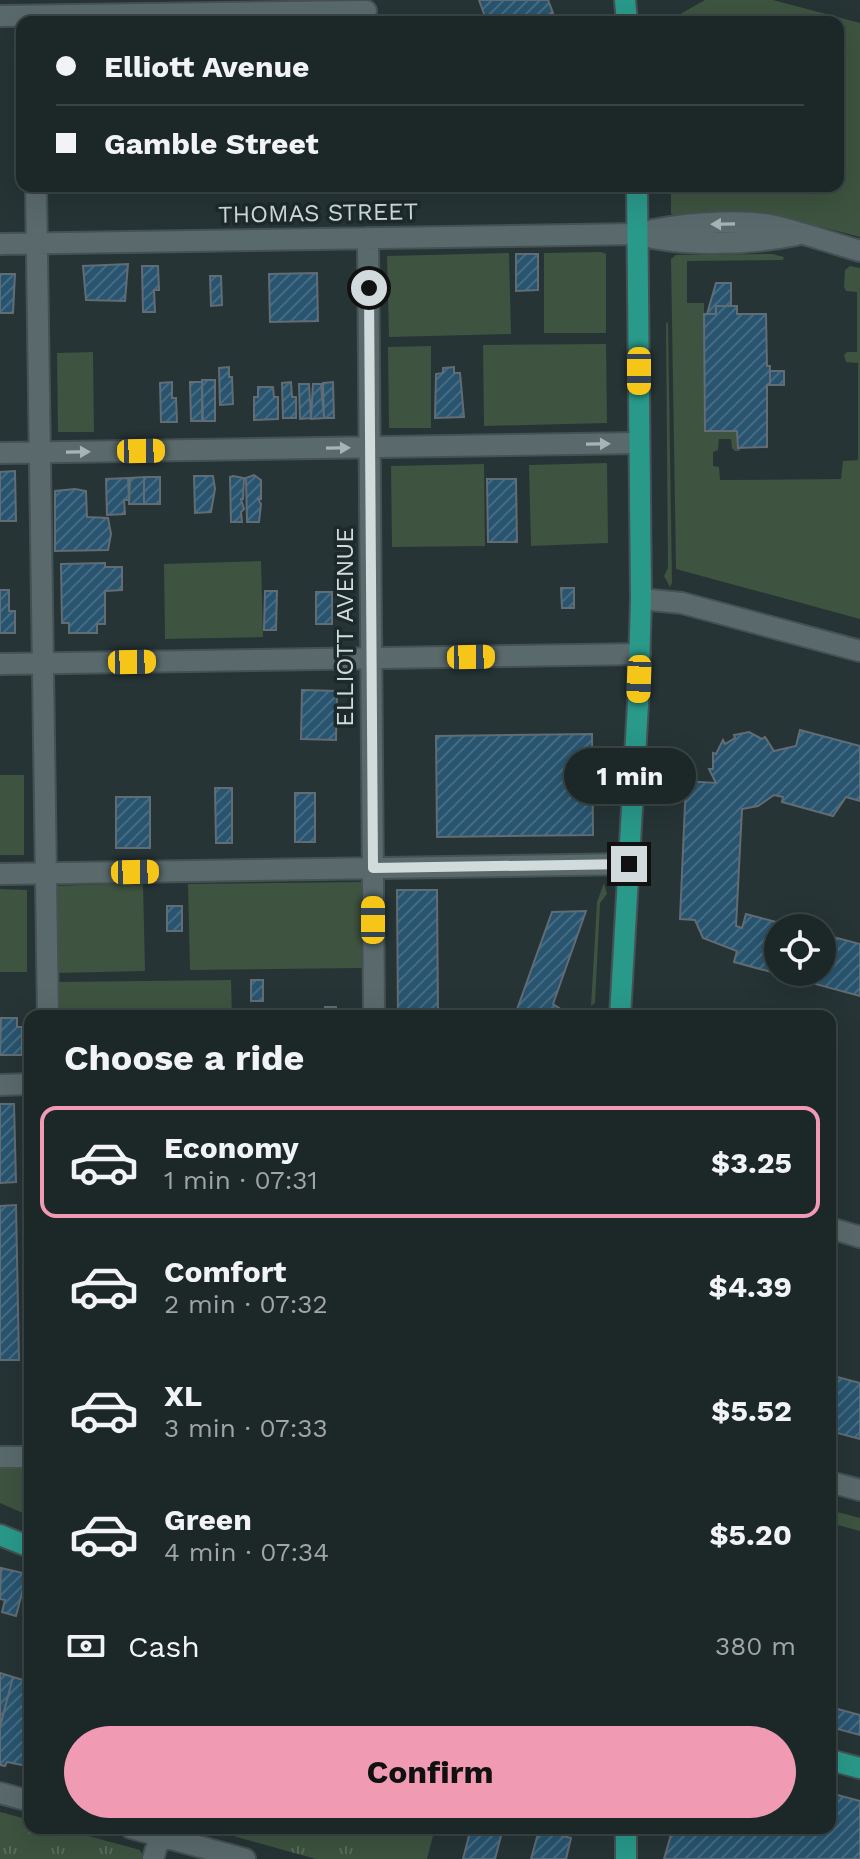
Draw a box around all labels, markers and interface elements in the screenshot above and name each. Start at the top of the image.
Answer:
text: Elliott Avenue [104,49,309,84]
text: Gamble Street [104,126,319,161]
street label: THOMAS STREET [218,197,418,229]
one-way arrow [710,218,735,231]
route start [351,270,387,306]
car [627,347,651,395]
one-way arrow [586,438,611,450]
car [117,439,165,463]
one-way arrow [326,442,351,454]
one-way arrow [66,446,91,458]
street label: ELLIOTT AVENUE [331,527,359,727]
car [447,645,495,669]
car [108,650,156,674]
car [626,655,652,703]
callout: 1 min [563,748,695,804]
text: 1 min [597,761,663,791]
route end [611,846,647,882]
car [111,860,159,884]
car [361,896,385,944]
map controls [764,914,836,986]
button: locate [764,914,836,986]
text: Choose a ride [64,1037,304,1079]
icon: car [68,1126,140,1198]
text: Economy [164,1130,299,1165]
text: $3.25 [711,1145,792,1180]
text: 1 min · 07:31 [164,1165,318,1195]
icon: car [68,1250,140,1322]
text: Comfort [164,1254,286,1289]
text: $4.39 [709,1269,792,1304]
text: 2 min · 07:32 [164,1289,328,1319]
icon: car [68,1374,140,1446]
text: XL [164,1378,202,1413]
text: $5.52 [711,1393,792,1428]
text: 3 min · 07:33 [164,1413,328,1443]
icon: car [68,1498,140,1570]
text: Green [164,1502,252,1537]
text: $5.20 [709,1517,792,1552]
text: 4 min · 07:34 [164,1537,329,1567]
icon: cash [64,1624,108,1668]
text: Cash [128,1629,200,1664]
text: 380 m [715,1631,796,1661]
button: Confirm [64,1726,796,1818]

